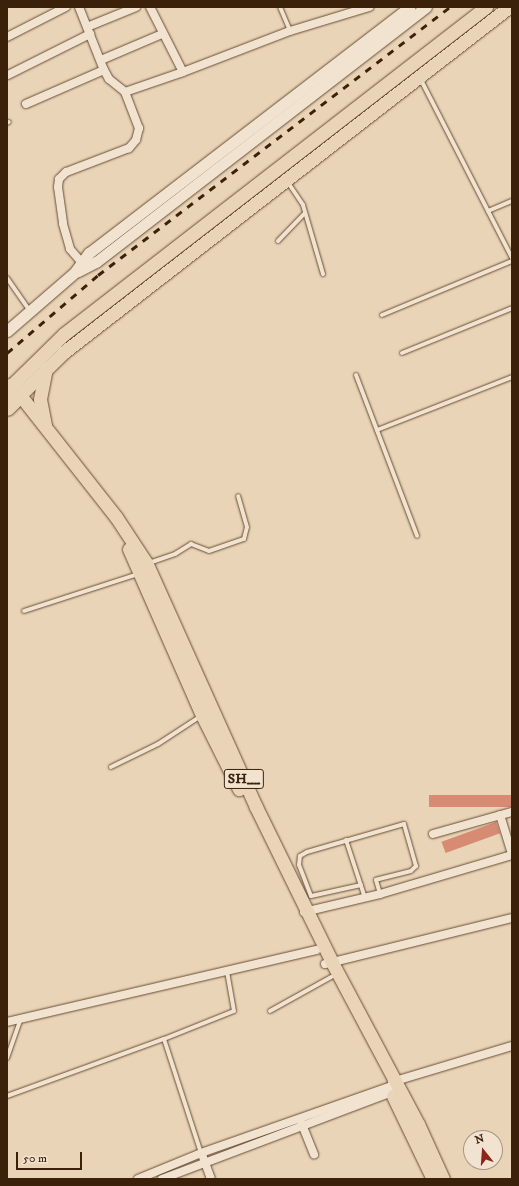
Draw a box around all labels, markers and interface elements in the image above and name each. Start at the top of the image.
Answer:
road number: SH__ [223,767,265,791]
north arrow [463,1130,503,1170]
text: N [473,1131,486,1147]
scale bar [18,1144,84,1170]
text: 50 m [23,1151,47,1166]

